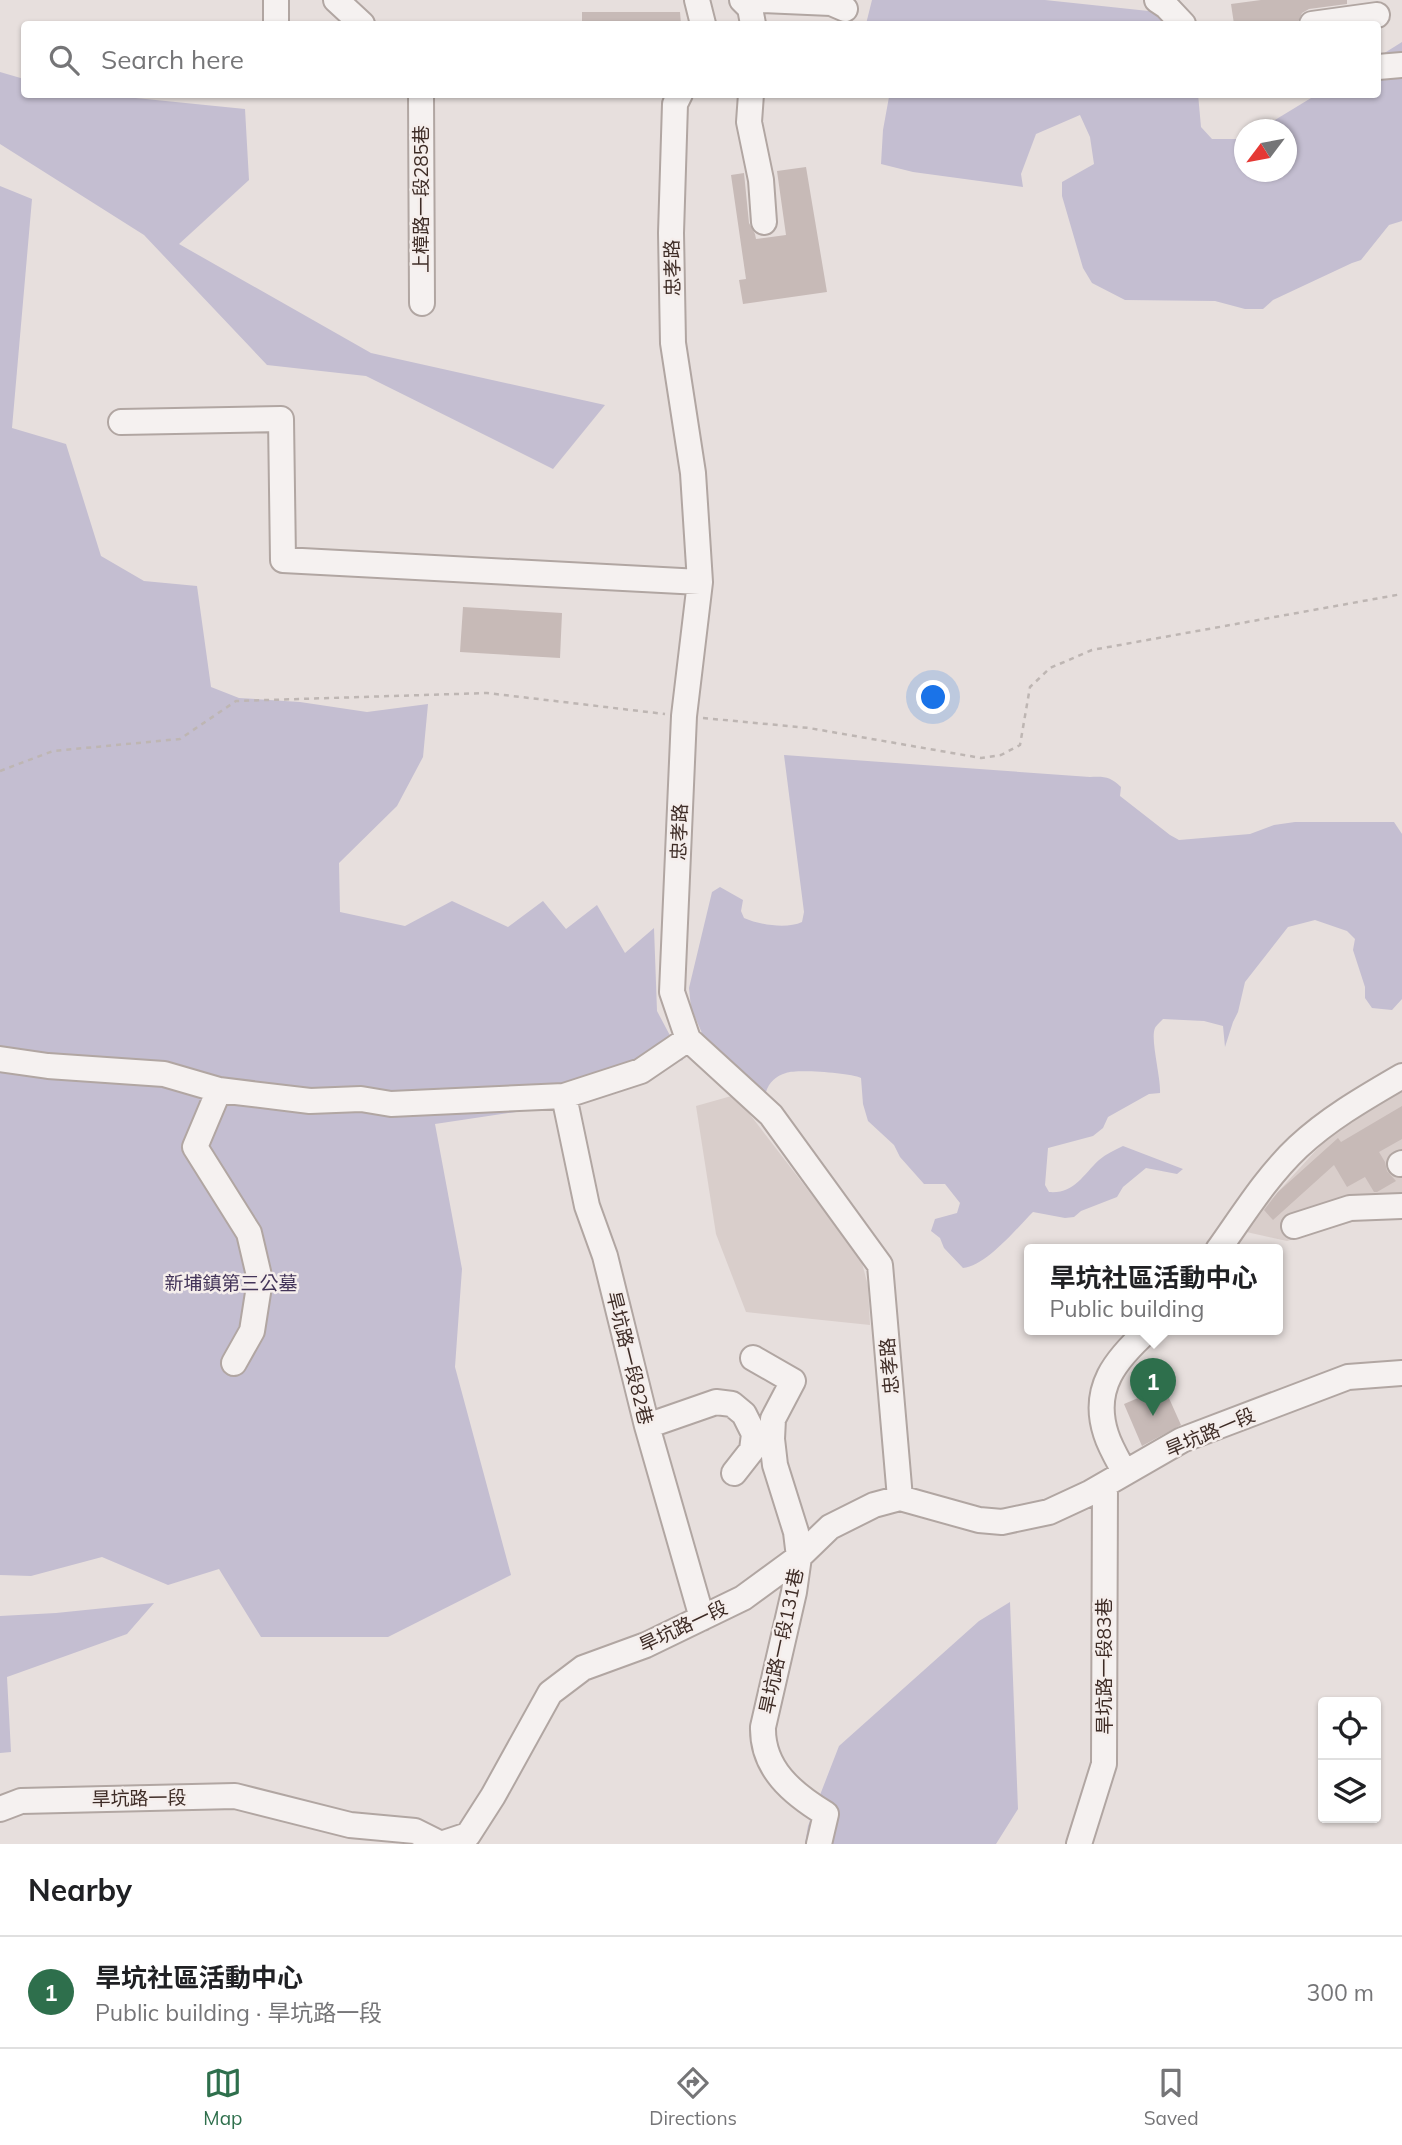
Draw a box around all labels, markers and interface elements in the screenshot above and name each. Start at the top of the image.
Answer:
search box [21,21,1381,98]
icon: search [45,41,83,79]
text: Search here [101,43,244,76]
north arrow [1234,119,1297,182]
street label: 上樟路一段285巷 [409,125,433,273]
street label: 忠孝路 [660,239,684,297]
your location [916,680,950,714]
street label: 忠孝路 [666,803,692,861]
popup [1024,1244,1283,1335]
text: 旱坑社區活動中心 [1049,1261,1258,1294]
park label: 新埔鎮第三公墓 [164,1271,298,1295]
street label: 旱坑路一段82巷 [602,1289,658,1427]
text: Public building [1049,1294,1204,1323]
street label: 忠孝路 [875,1337,903,1395]
pin: 1 [1130,1358,1176,1416]
street label: 旱坑路一段 [1162,1402,1258,1462]
street label: 旱坑路一段131巷 [754,1566,808,1716]
street label: 旱坑路一段 [635,1595,731,1657]
street label: 旱坑路一段83巷 [1092,1598,1116,1734]
map controls [1318,1697,1381,1823]
button: locate [1318,1697,1381,1760]
button: layers [1318,1760,1381,1823]
street label: 旱坑路一段 [91,1785,187,1811]
text: Nearby [28,1871,132,1909]
text: 旱坑社區活動中心 [95,1961,303,1994]
text: 1 [44,1978,58,2007]
text: 300 m [1306,1978,1374,2007]
text: Public building · 旱坑路一段 [95,1998,382,2027]
tab: Map [203,2064,242,2130]
tab: Directions [649,2064,737,2130]
tab: Saved [1144,2064,1199,2130]

